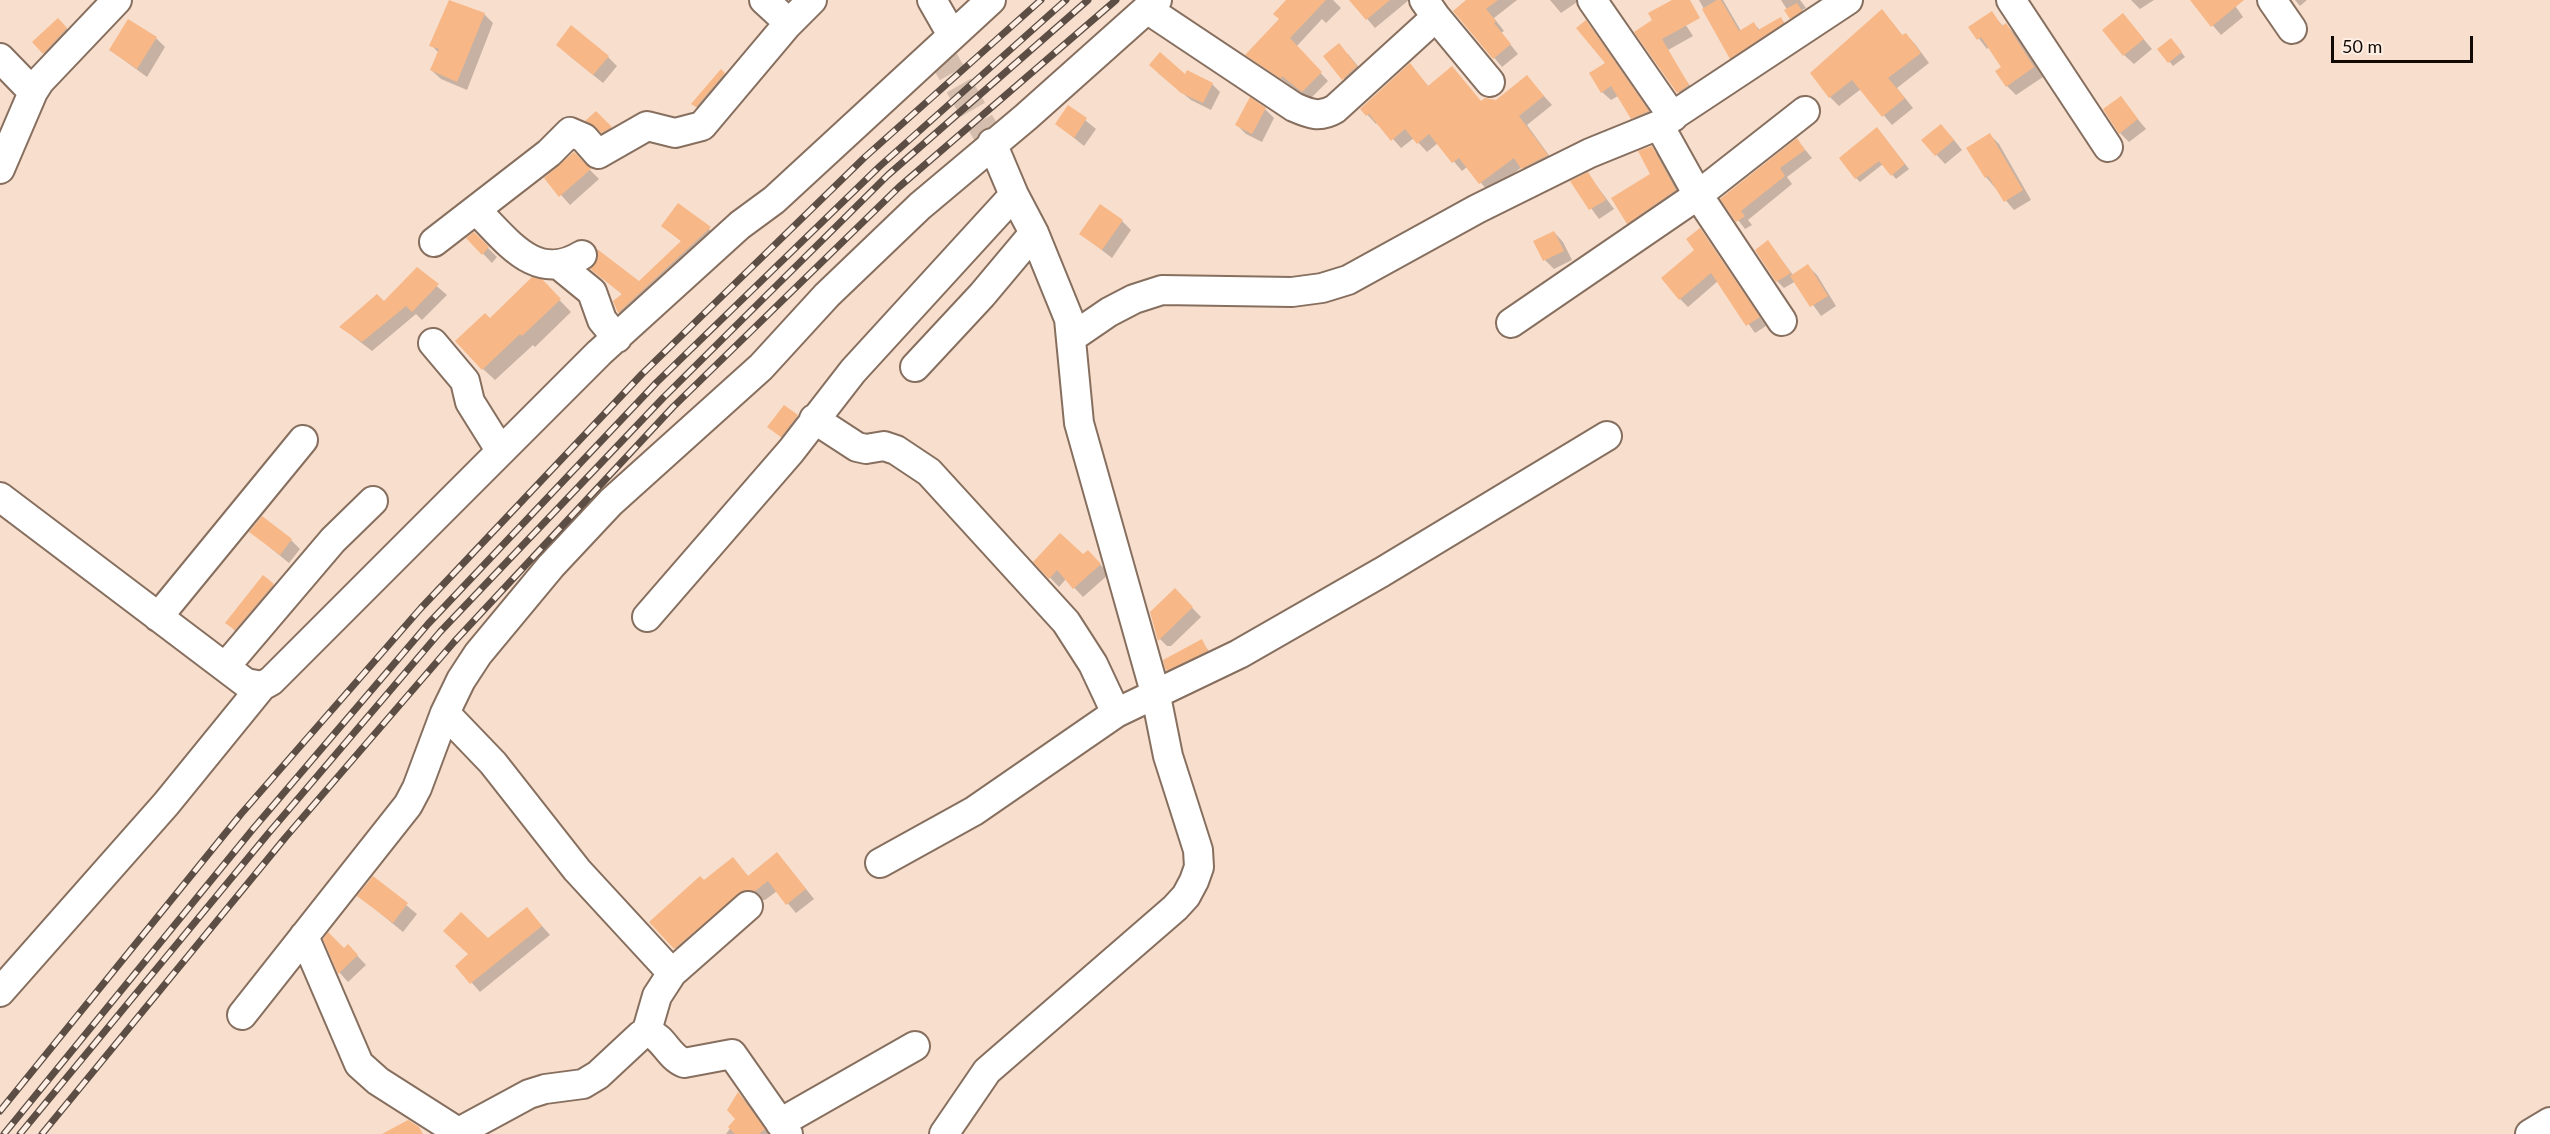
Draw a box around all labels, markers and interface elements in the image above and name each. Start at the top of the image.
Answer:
scale bar [2334,24,2476,62]
text: 50 m [2342,35,2382,57]

